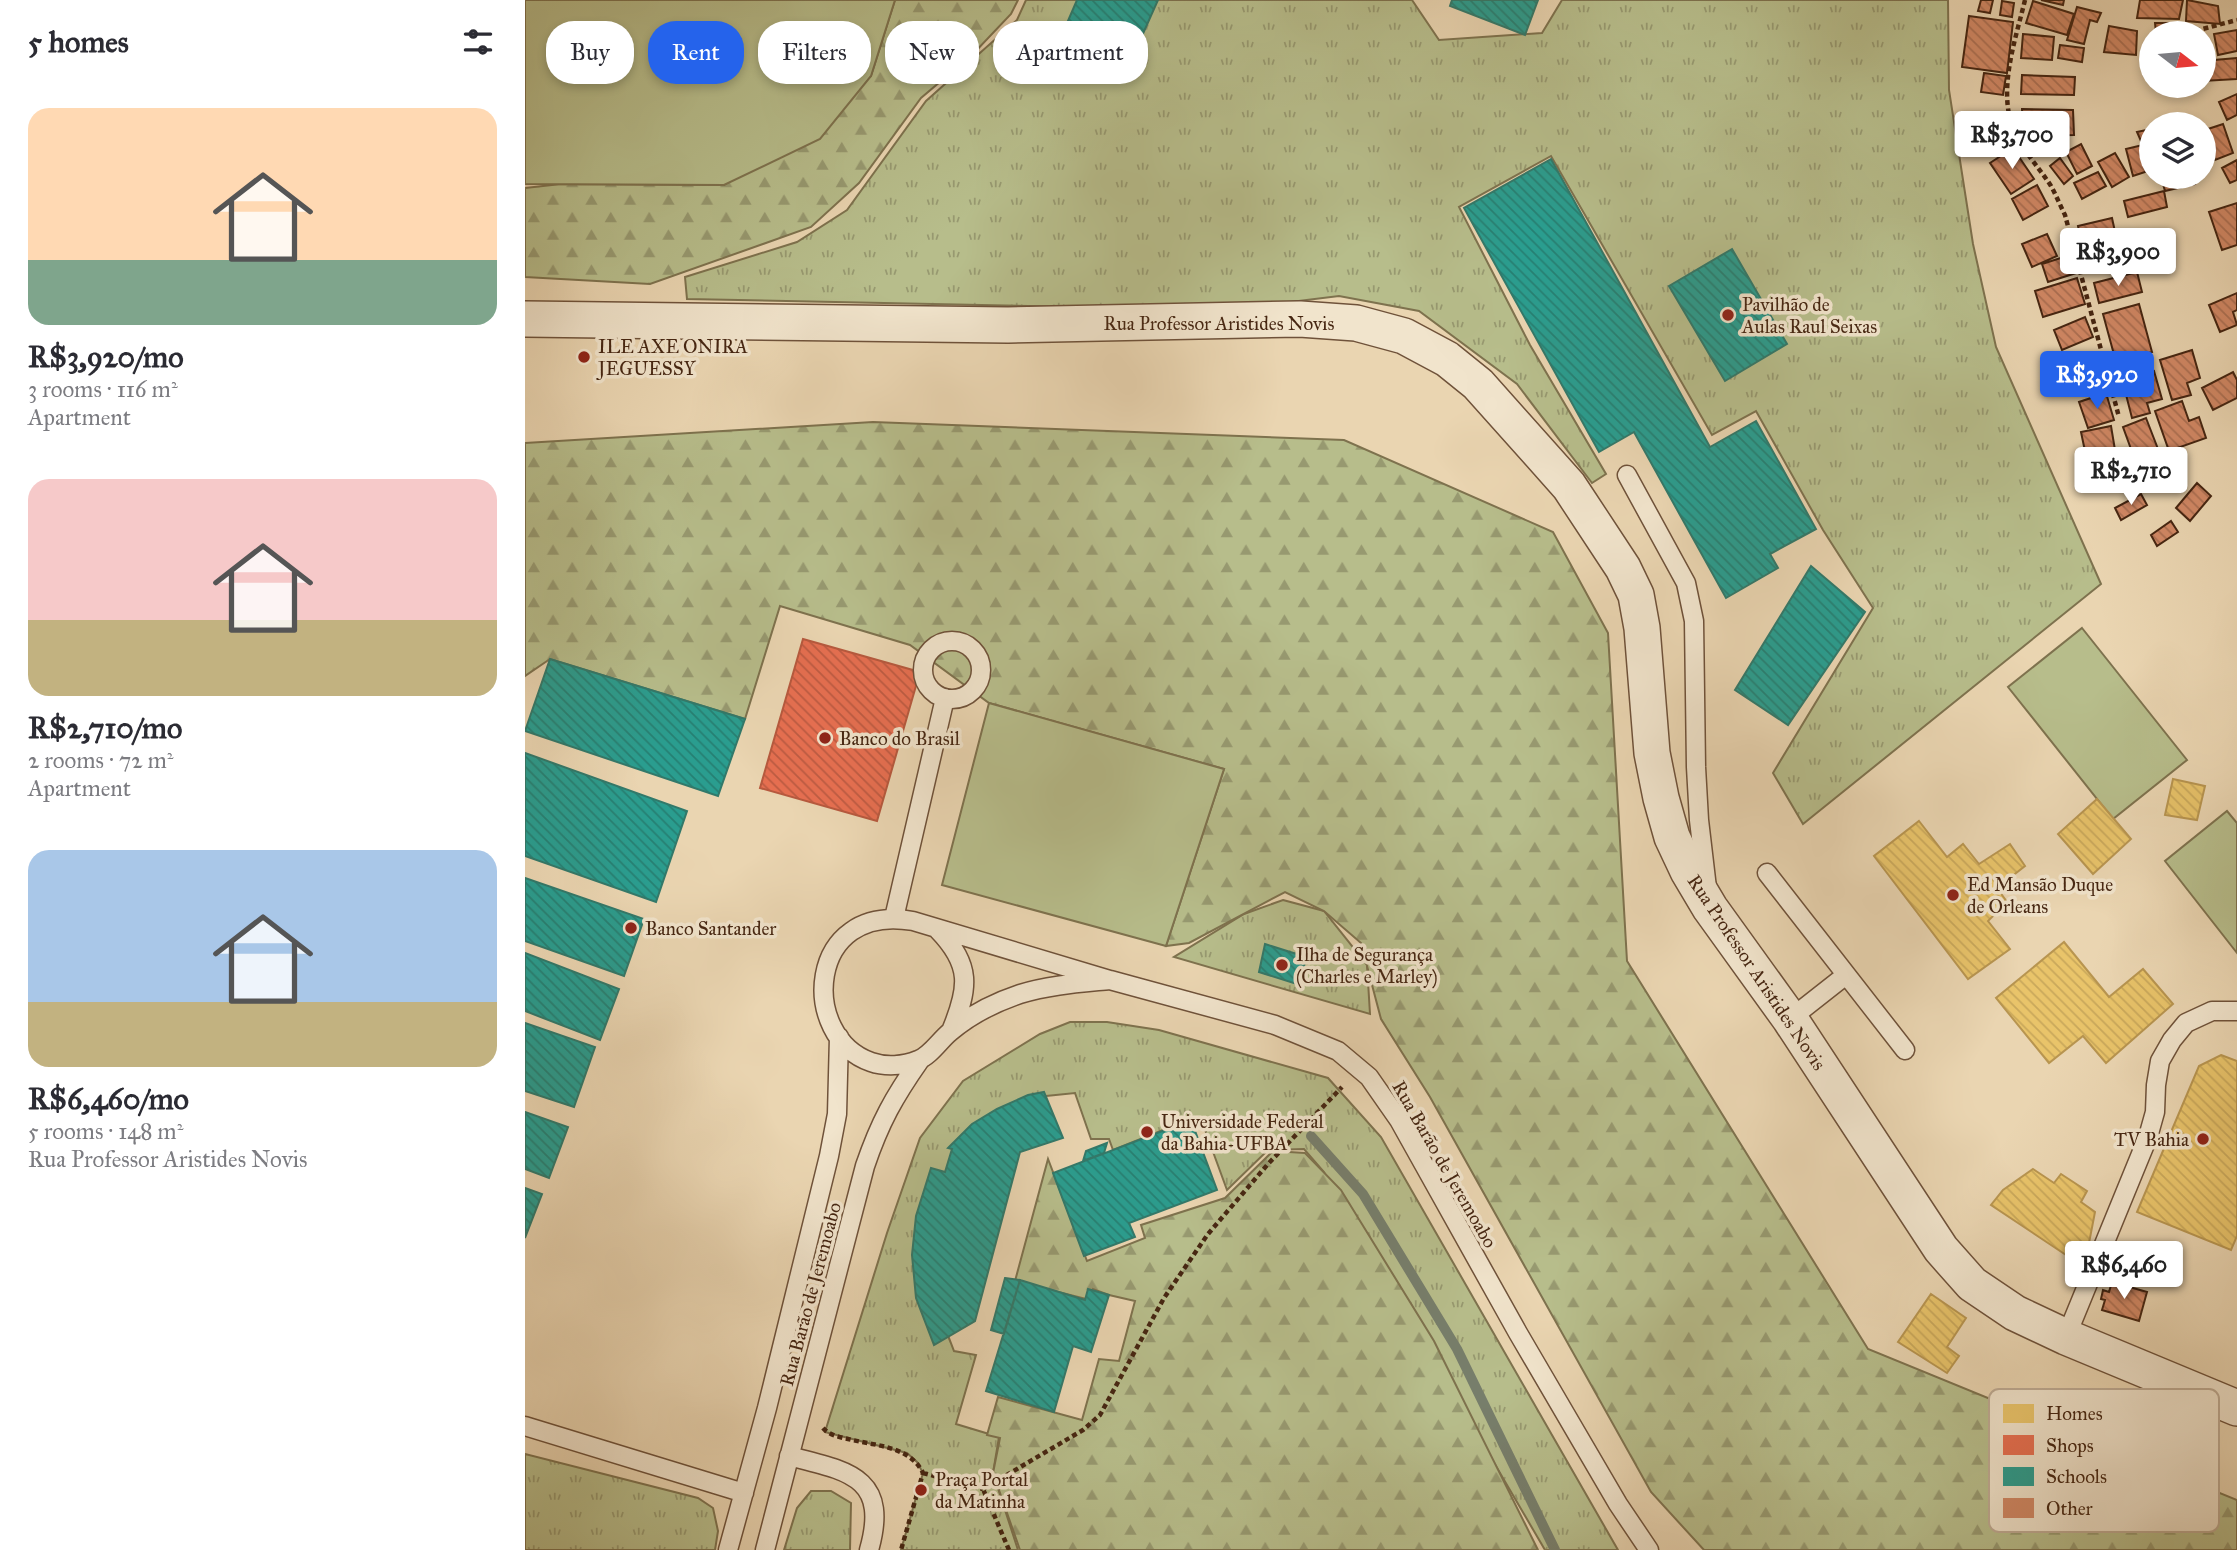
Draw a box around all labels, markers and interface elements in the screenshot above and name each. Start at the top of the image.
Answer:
chip: Buy [546,21,634,84]
chip: Rent [648,21,744,84]
chip: Filters [758,21,871,84]
chip: New [885,21,979,84]
chip: Apartment [993,21,1148,84]
north arrow [2139,21,2215,98]
map controls [2139,21,2216,189]
icon: filters [459,23,497,61]
text: 5 homes [28,24,129,60]
pin: R$3,700 [1947,111,2077,171]
button: layers [2139,112,2216,189]
text: R$3,700 [1971,120,2053,148]
icon: home [200,154,326,280]
pin: R$3,900 [2053,229,2183,288]
text: R$3,900 [2076,237,2160,265]
place label: Pavilhão de Aulas Raul Seixas [1741,293,1877,338]
marker: Pavilhão de Aulas Raul Seixas [1720,307,1736,323]
street label: Rua Professor Aristides Novis [1104,312,1335,335]
place label: ILE AXE ONIRA JEGUESSY [596,335,748,381]
text: R$3,920/mo [28,339,184,375]
marker: ILE AXE ONIRA JEGUESSY [576,349,592,365]
pin: R$3,920 [2032,352,2162,411]
text: R$3,920 [2056,360,2138,388]
text: 3 rooms · 116 m² [28,375,178,403]
text: Apartment [28,403,131,431]
pin: R$2,710 [2066,448,2196,507]
text: R$2,710 [2090,456,2172,484]
icon: home [200,525,326,651]
text: R$2,710/mo [28,710,182,746]
place label: Banco do Brasil [839,727,961,750]
marker: Banco do Brasil [817,730,833,746]
text: 2 rooms · 72 m² [28,746,173,774]
text: Apartment [28,774,131,802]
street label: Rua Professor Aristides Novis [1682,870,1831,1074]
place label: Ed Mansão Duque de Orleans [1967,873,2113,918]
marker: Ed Mansão Duque de Orleans [1945,887,1961,903]
icon: home [200,896,326,1022]
place label: Banco Santander [645,917,777,940]
marker: Banco Santander [623,920,639,936]
place label: Ilha de Segurança (Charles e Marley) [1296,943,1438,989]
marker: Ilha de Segurança (Charles e Marley) [1274,957,1290,973]
street label: Rua Barão de Jeremoabo [1386,1077,1502,1253]
text: R$6,460/mo [28,1081,189,1117]
place label: Universidade Federal da Bahia-UFBA [1161,1110,1324,1155]
text: 5 rooms · 148 m² [28,1117,183,1145]
marker: Universidade Federal da Bahia-UFBA [1139,1124,1155,1140]
place label: TV Bahia [2114,1128,2190,1151]
marker: TV Bahia [2195,1131,2211,1147]
text: Rua Professor Aristides Novis [28,1145,308,1173]
street label: Rua Barão de Jeremoabo [775,1199,847,1389]
pin: R$6,460 [2059,1242,2189,1301]
text: R$6,460 [2081,1250,2167,1278]
legend [1989,1389,2219,1532]
text: Homes [2046,1402,2103,1425]
text: Shops [2046,1434,2094,1457]
text: Schools [2046,1465,2107,1488]
place label: Praça Portal da Matinha [935,1468,1029,1513]
marker: Praça Portal da Matinha [913,1482,929,1498]
text: Other [2046,1497,2094,1520]

